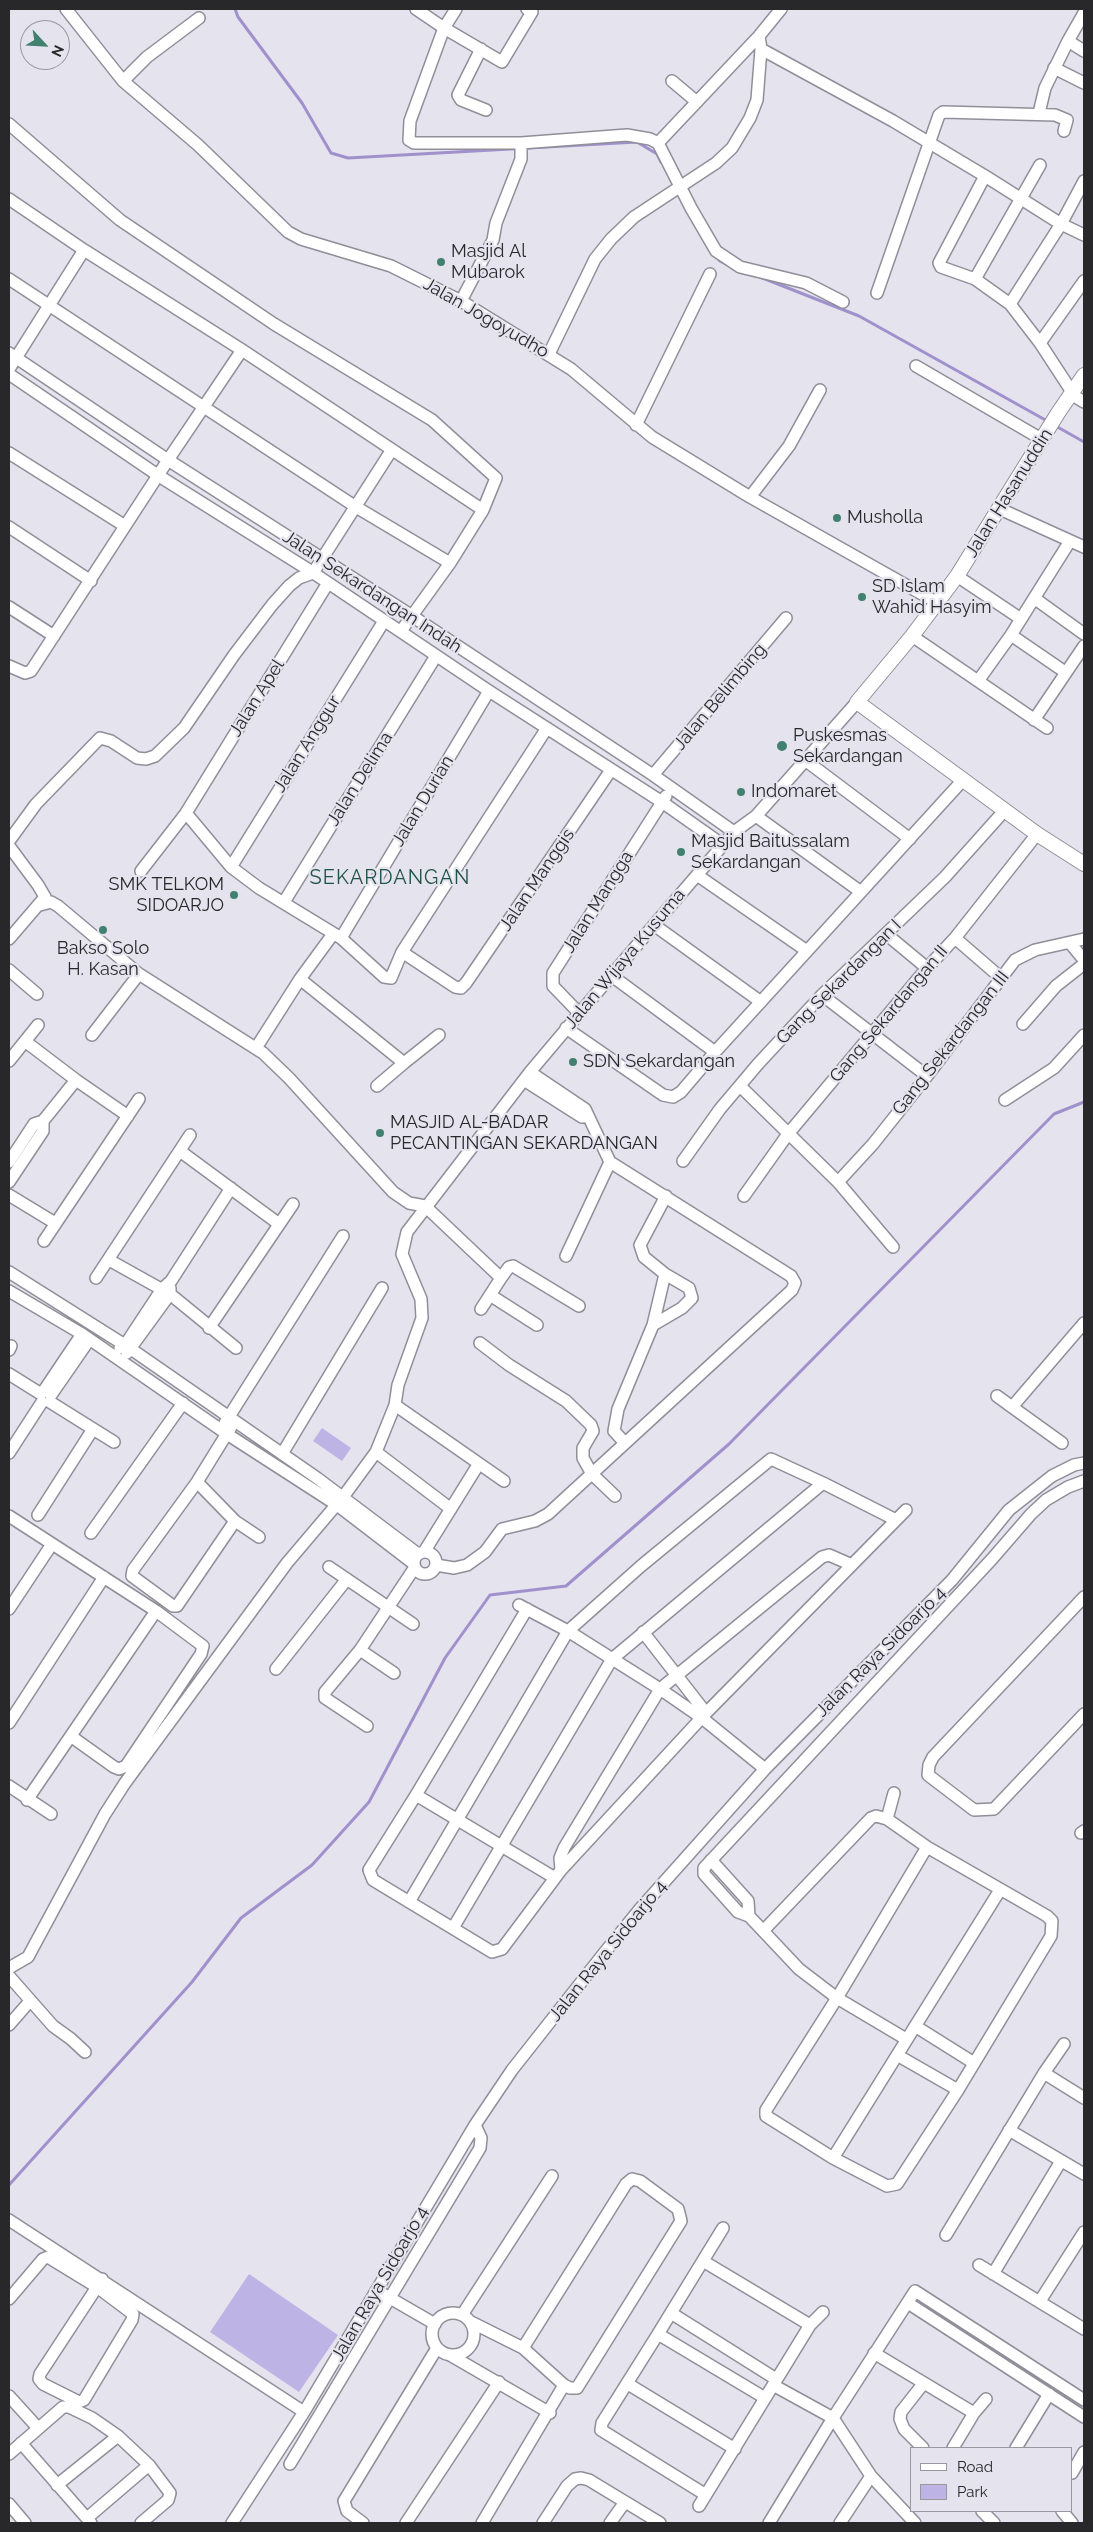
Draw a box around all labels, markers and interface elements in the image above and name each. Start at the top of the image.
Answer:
north arrow [20,20,70,70]
text: N [48,43,67,59]
place label: Masjid Al Mubarok [451,241,526,284]
marker: Masjid Al Mubarok [435,256,447,268]
street label: Jalan Jogoyudho [419,273,553,363]
street label: Jalan Hasanuddin [961,425,1057,561]
place label: Musholla [847,507,923,529]
marker: Musholla [831,512,843,524]
street label: Jalan Sekardangan Indah [278,526,466,658]
place label: SD Islam Wahid Hasyim [872,576,992,618]
marker: SD Islam Wahid Hasyim [856,591,868,603]
street label: Jalan Belimbing [669,639,771,755]
street label: Jalan Apel [225,655,289,741]
street label: Jalan Anggur [269,692,345,796]
place label: Puskesmas Sekardangan [793,725,903,768]
street label: Jalan Delima [323,728,397,830]
marker: Puskesmas Sekardangan [775,739,789,753]
street label: Jalan Durian [387,752,459,850]
place label: Indomaret [751,781,837,803]
marker: Indomaret [735,786,747,798]
street label: Jalan Manggis [495,825,579,935]
place label: Masjid Baitussalam Sekardangan [691,831,850,874]
marker: Masjid Baitussalam Sekardangan [675,846,687,858]
street label: Jalan Mangga [558,847,638,957]
district label: SEKARDANGAN [308,866,472,890]
place label: SMK TELKOM SIDOARJO [109,874,224,916]
street label: Jalan Wijaya Kusuma [560,885,690,1033]
marker: SMK TELKOM SIDOARJO [228,889,240,901]
street label: Gang Sekardangan I [772,915,906,1049]
marker: Bakso Solo H. Kasan [97,924,109,936]
place label: Bakso Solo H. Kasan [57,938,149,981]
street label: Gang Sekardangan II [825,941,953,1087]
street label: Gang Sekardangan III [888,967,1014,1119]
place label: SDN Sekardangan [583,1051,735,1073]
marker: SDN Sekardangan [567,1056,579,1068]
place label: MASJID AL-BADAR PECANTINGAN SEKARDANGAN [390,1112,658,1154]
marker: MASJID AL-BADAR PECANTINGAN SEKARDANGAN [374,1127,386,1139]
street label: Jalan Raya Sidoarjo 4 [811,1582,951,1722]
street label: Jalan Raya Sidoarjo 4 [544,1876,672,2026]
street label: Jalan Raya Sidoarjo 4 [327,2203,433,2365]
legend [910,2447,1073,2512]
text: Road [957,2458,993,2476]
text: Park [957,2483,988,2501]

